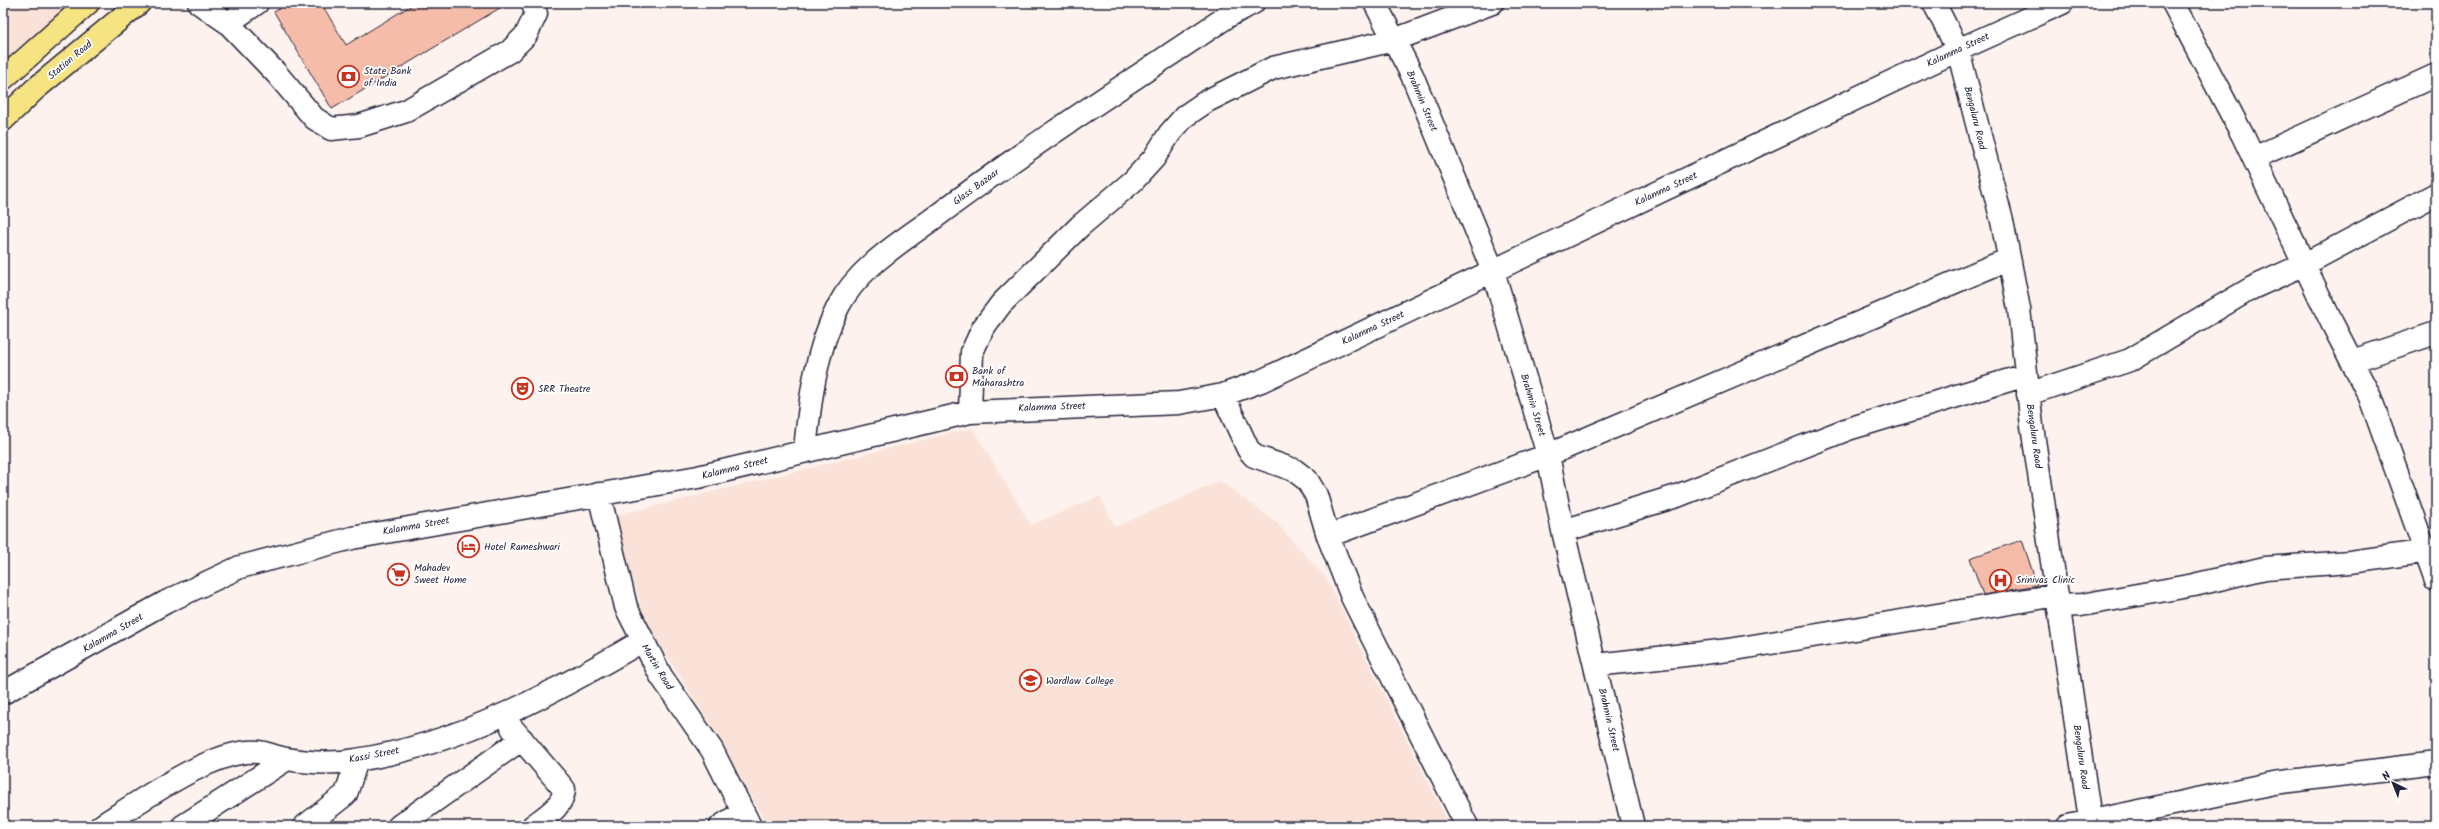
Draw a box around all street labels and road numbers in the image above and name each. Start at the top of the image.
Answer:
street label: Kalamma Street [1924,28,1992,72]
street label: Station Road [44,36,97,83]
street label: Brahmin Street [1402,68,1442,134]
street label: Bengaluru Road [1959,84,1991,152]
street label: Glass Bazaar [949,164,1003,209]
street label: Kalamma Street [1632,167,1700,211]
street label: Kalamma Street [1339,306,1407,350]
street label: Brahmin Street [1516,372,1550,438]
street label: Kalamma Street [1018,398,1086,416]
street label: Bengaluru Road [2022,403,2047,470]
street label: Kalamma Street [700,452,770,484]
street label: Kalamma Street [381,512,451,540]
street label: Kalamma Street [80,609,146,657]
street label: Martin Road [637,641,678,694]
street label: Brahmin Street [1594,687,1624,753]
street label: Bengaluru Road [2069,724,2094,791]
street label: Kassi Street [348,742,401,768]

